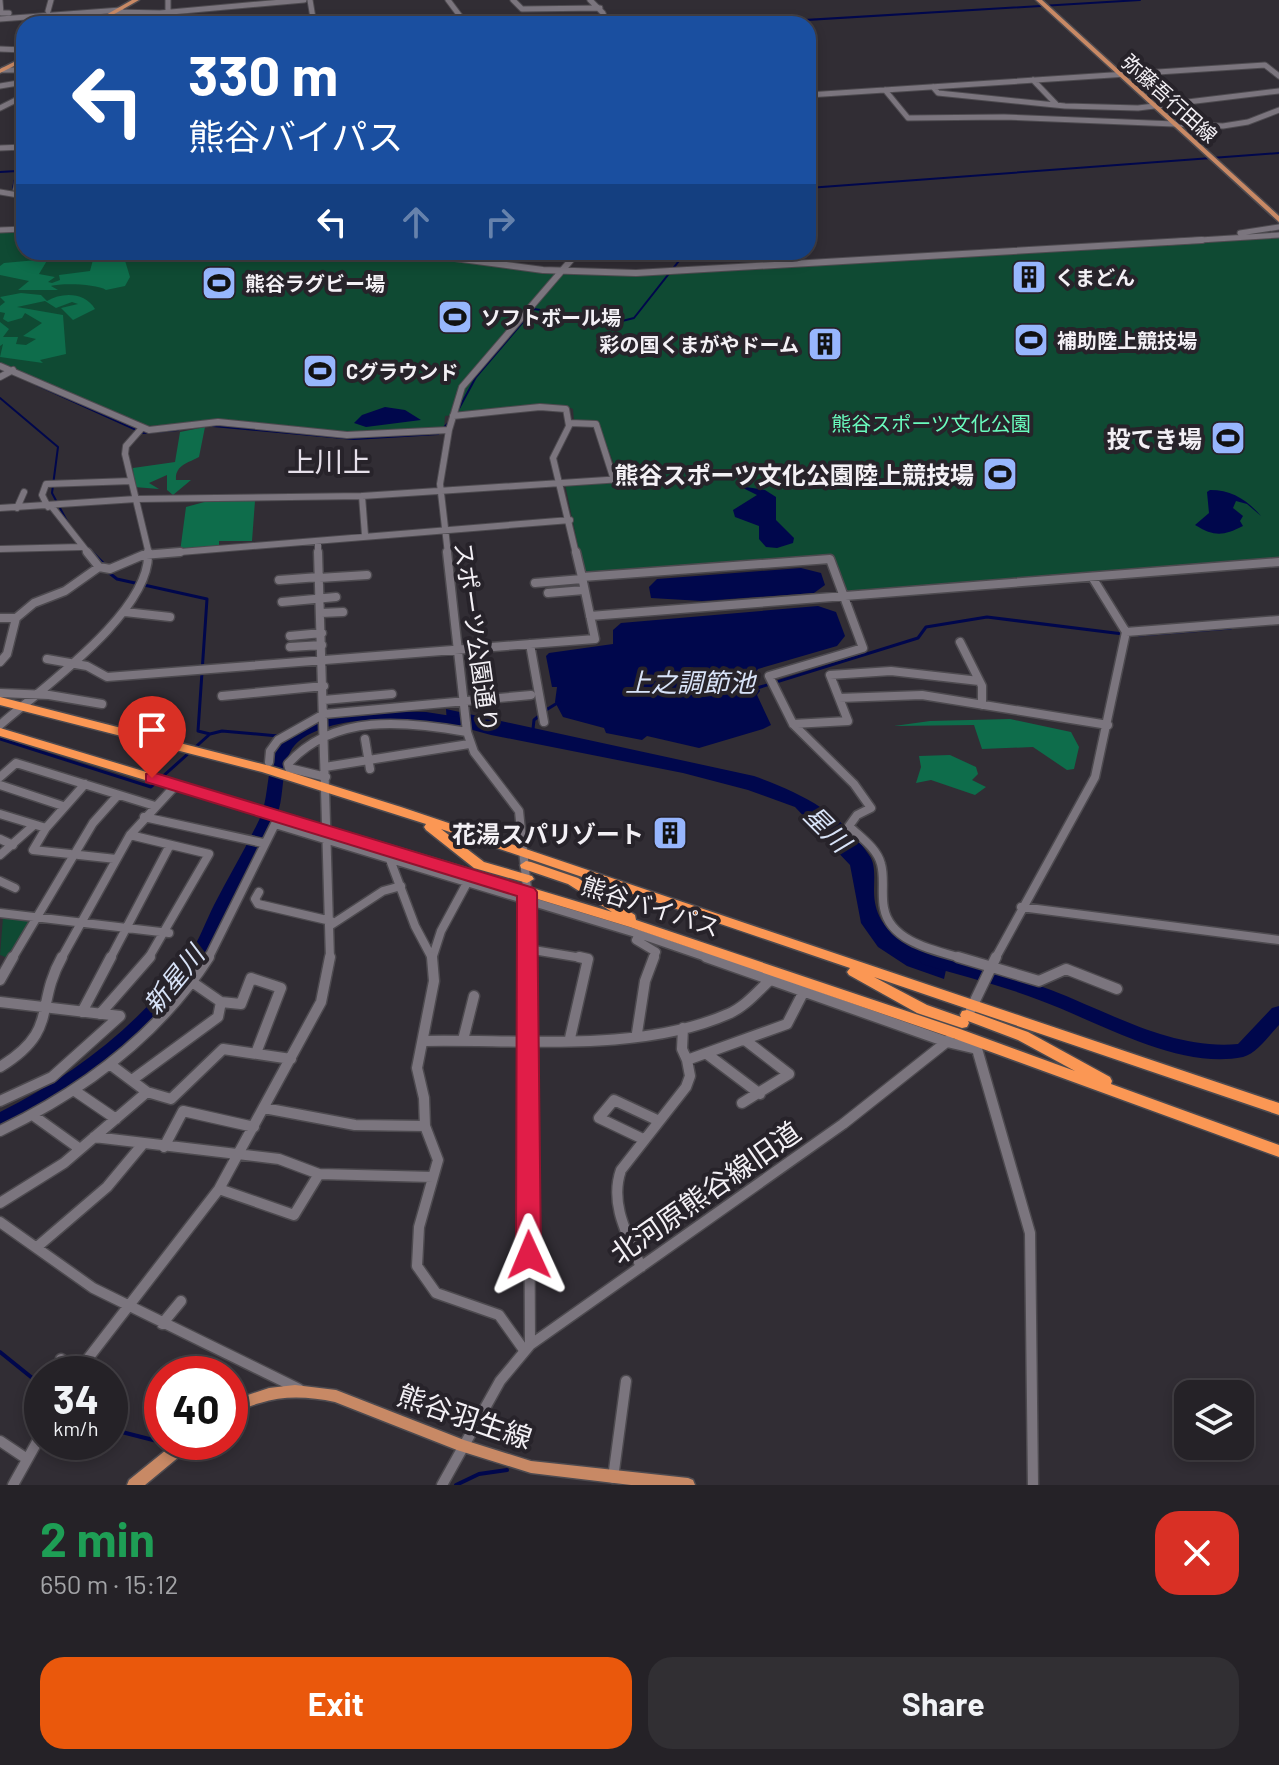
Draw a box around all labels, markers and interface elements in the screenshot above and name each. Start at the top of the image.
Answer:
text: 330 m [188,40,338,107]
icon: left [56,48,160,152]
street label: 弥藤吾行田線 [1117,49,1223,147]
text: 熊谷バイパス [188,114,403,157]
icon: left [310,200,354,244]
icon: ahead [394,200,438,244]
icon: right [478,200,522,244]
building icon: くまどん [1010,258,1048,296]
sports icon: 熊谷ラグビー場 [200,264,238,302]
place label: くまどん [1055,265,1135,289]
place label: 熊谷ラグビー場 [245,271,385,295]
sports icon: ソフトボール場 [436,298,474,336]
place label: ソフトボール場 [481,305,621,329]
sports icon: 補助陸上競技場 [1012,321,1050,359]
building icon: 彩の国くまがやドーム [806,325,844,363]
place label: 補助陸上競技場 [1057,328,1197,352]
place label: 彩の国くまがやドーム [600,332,799,356]
sports icon: Cグラウンド [301,352,339,390]
place label: Cグラウンド [346,359,458,383]
park label: 熊谷スポーツ文化公園 [831,411,1031,435]
sports icon: 投てき場 [1209,419,1247,457]
place label: 投てき場 [1107,424,1202,453]
district label: 上川上 [287,444,371,478]
sports icon: 熊谷スポーツ文化公園陸上競技場 [981,455,1019,493]
place label: 熊谷スポーツ文化公園陸上競技場 [614,460,974,489]
street label: スポーツ公園通り [449,540,505,734]
water label: 上之調節池 [625,666,758,697]
pin [118,696,186,778]
icon: arrive [130,708,174,752]
water label: 星川 [799,799,859,859]
building icon: 花湯スパリゾート [651,814,689,852]
place label: 花湯スパリゾート [452,819,644,848]
street label: 熊谷バイパス [578,870,724,942]
water label: 新星川 [136,937,211,1019]
street label: 北河原熊谷線旧道 [603,1114,807,1270]
position arrow [487,1213,571,1297]
speed limit sign: 40 [144,1356,248,1460]
text: 34 [53,1374,99,1422]
street label: 熊谷羽生線 [393,1377,537,1455]
map controls [1174,1380,1254,1460]
button: layers [1174,1380,1254,1460]
text: km/h [53,1416,99,1440]
text: 2 min [40,1509,155,1567]
button: close [1155,1511,1239,1595]
text: 650 m · 15:12 [40,1568,178,1599]
button: Exit [40,1657,632,1749]
button: Share [648,1657,1239,1749]

